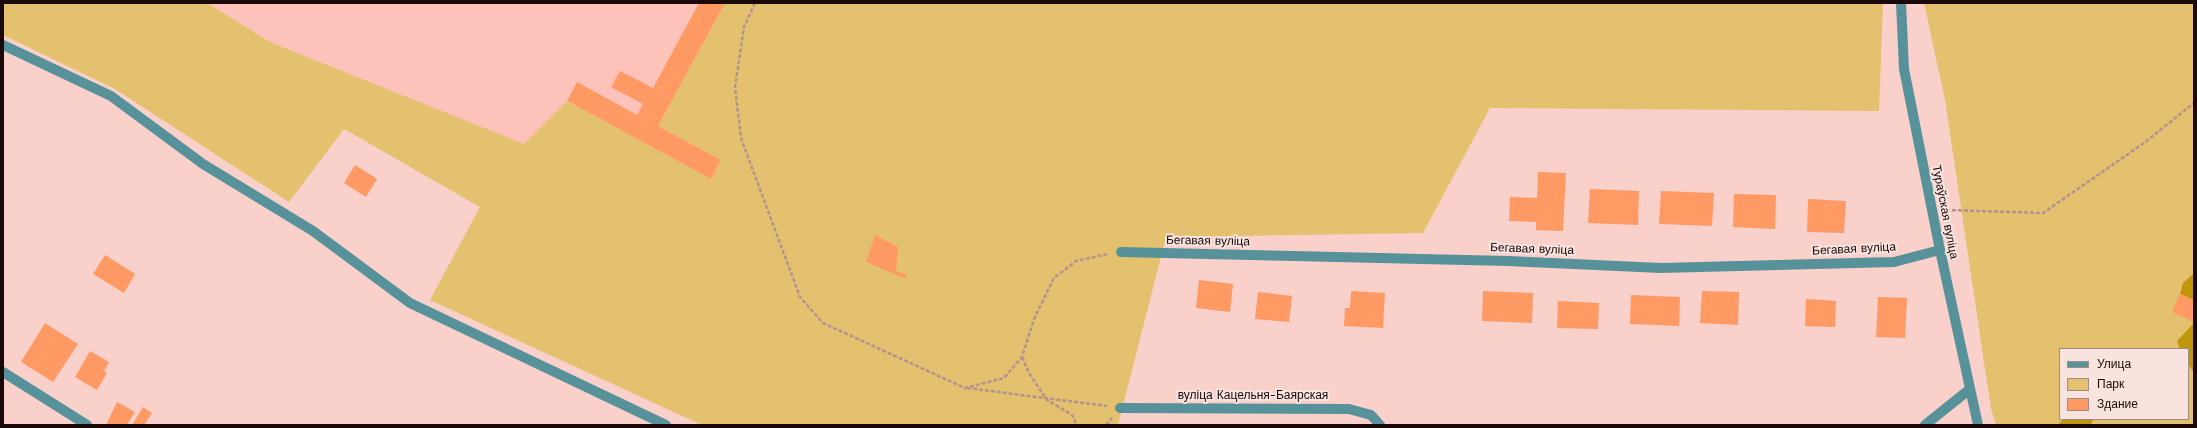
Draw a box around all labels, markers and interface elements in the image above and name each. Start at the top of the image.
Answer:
street label: Тураўская вуліца [1929,164,1961,260]
street label: Бегавая вуліца [1166,233,1250,249]
street label: Бегавая вуліца [1490,240,1574,258]
street label: Бегавая вуліца [1812,240,1896,258]
legend [2059,348,2189,420]
text: Улица [2097,357,2131,371]
text: Парк [2097,377,2124,391]
street label: вуліца Кацельня-Баярская [1178,388,1328,402]
text: Здание [2097,397,2138,411]

